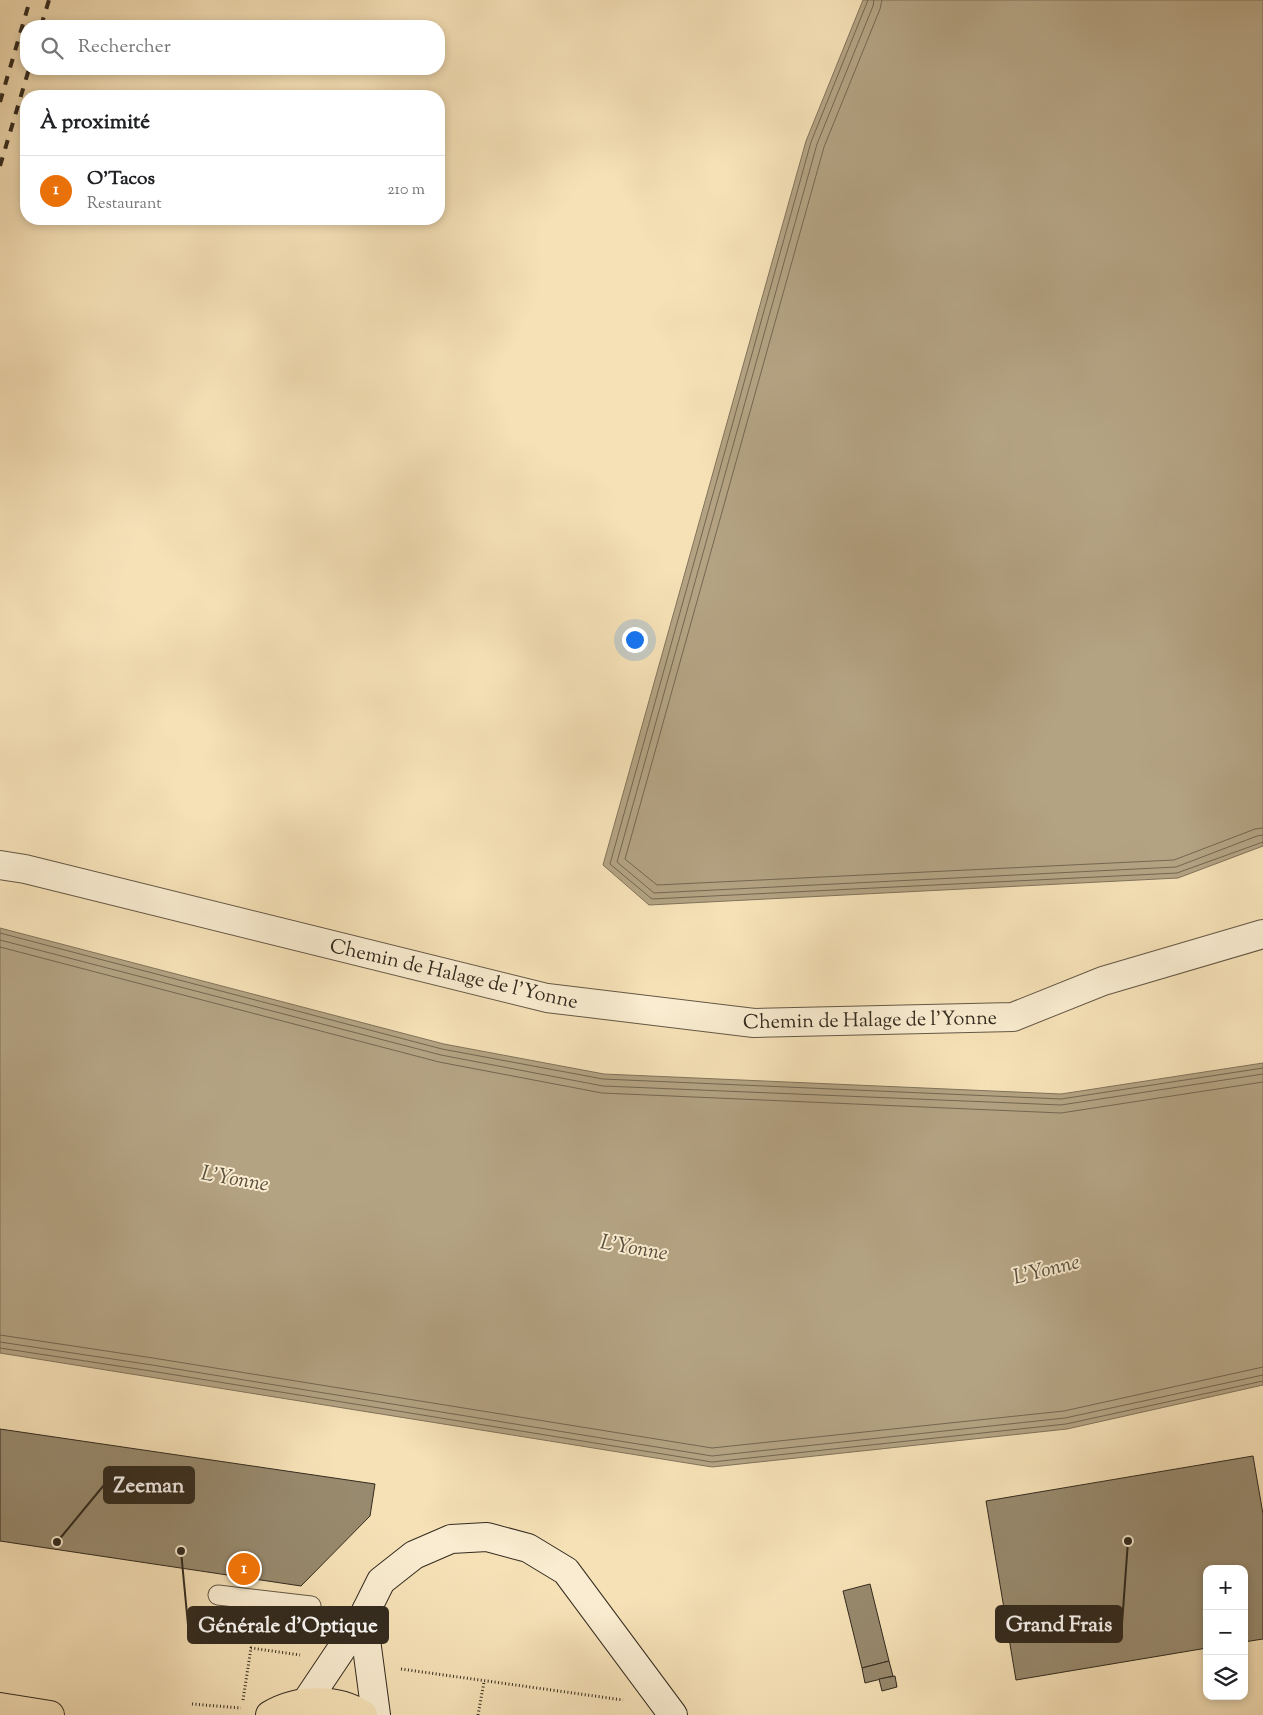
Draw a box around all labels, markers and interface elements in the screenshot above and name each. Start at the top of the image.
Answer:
search box [20,20,445,75]
icon: search [38,34,66,62]
text: Rechercher [78,34,171,61]
text: À proximité [40,108,150,138]
text: O'Tacos [87,166,155,193]
text: 1 [53,179,59,202]
text: 210 m [387,179,425,202]
text: Restaurant [87,193,162,216]
your location [622,627,648,653]
street label: Chemin de Halage de l'Yonne [326,933,580,1018]
street label: Chemin de Halage de l'Yonne [743,1005,997,1038]
water label: L'Yonne [199,1159,271,1201]
water label: L'Yonne [598,1228,670,1270]
water label: L'Yonne [1010,1248,1083,1294]
callout: Zeeman [104,1467,194,1503]
text: Zeeman [114,1472,185,1502]
pin: 1 [228,1550,260,1588]
map controls [1203,1565,1248,1700]
button: + [1203,1565,1248,1610]
callout: Grand Frais [996,1606,1122,1642]
callout: Générale d'Optique [188,1607,388,1643]
button: − [1203,1610,1248,1655]
text: Grand Frais [1006,1611,1112,1641]
text: Générale d'Optique [198,1612,378,1642]
button: layers [1203,1655,1248,1700]

